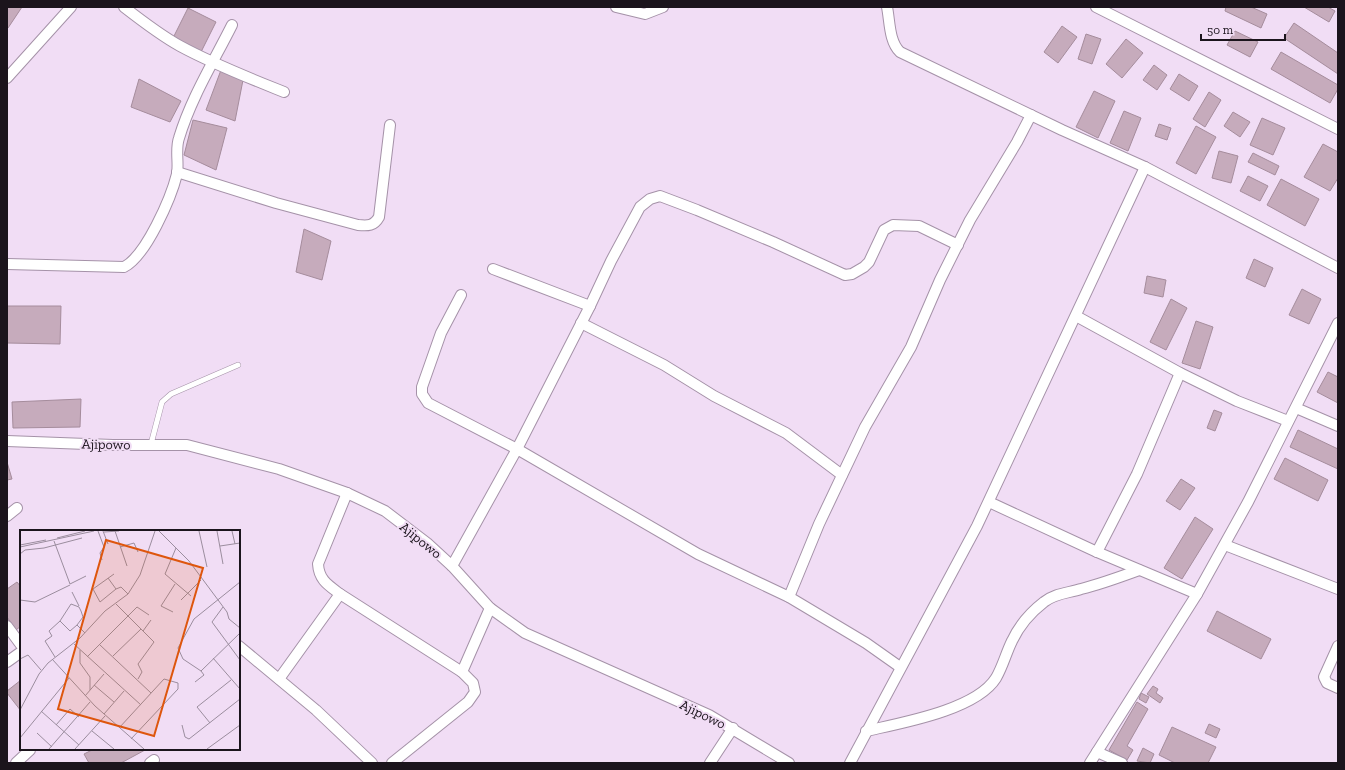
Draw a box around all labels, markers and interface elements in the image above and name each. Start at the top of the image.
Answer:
scale bar [1201,16,1285,42]
text: 50 m [1207,23,1234,37]
street label: Ajipowo [81,436,131,453]
street label: Ajipowo [396,518,445,562]
inset map [20,530,240,750]
street label: Ajipowo [677,696,728,733]

